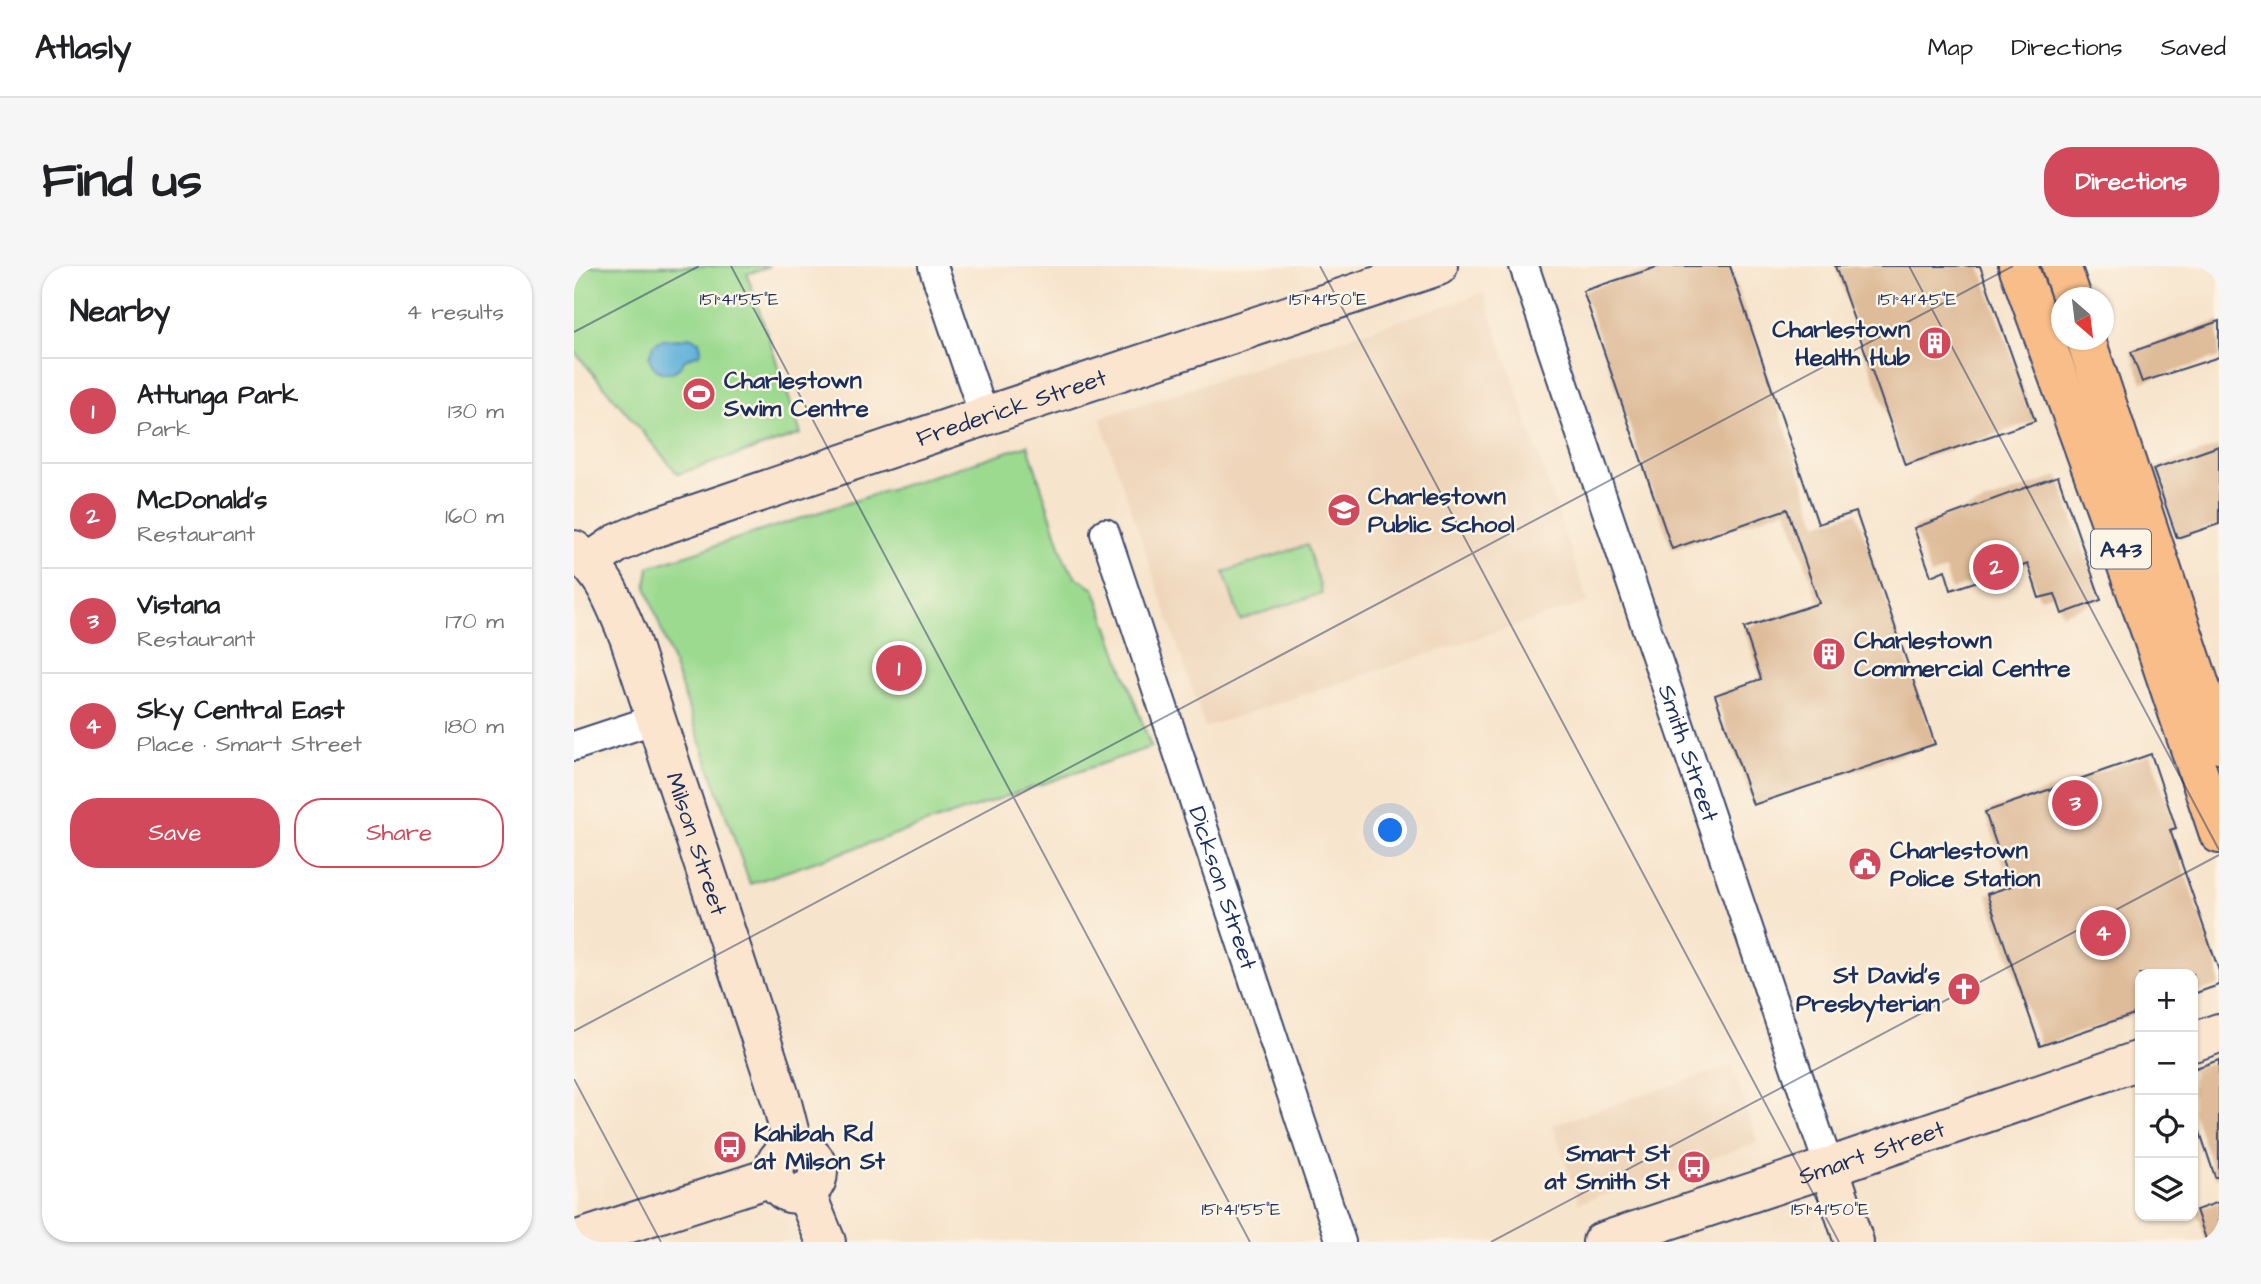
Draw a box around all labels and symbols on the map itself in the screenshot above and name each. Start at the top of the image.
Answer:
text: 151°41'55"E [699,287,779,312]
text: 151°41'50"E [1289,287,1367,312]
text: 151°41'45"E [1878,287,1957,312]
north arrow [2051,287,2114,350]
place label: Charlestown Health Hub [1772,313,1911,375]
building icon: Charlestown Health Hub [1916,324,1954,362]
street label: Frederick Street [912,361,1112,456]
place label: Charlestown Swim Centre [723,364,869,426]
sports icon: Charlestown Swim Centre [680,375,718,413]
place label: Charlestown Public School [1368,480,1515,542]
school or university icon: Charlestown Public School [1325,491,1363,529]
road number: A43 [2091,530,2151,568]
pin: 2 [1973,541,2019,593]
place label: Charlestown Commercial Centre [1854,624,2070,686]
building icon: Charlestown Commercial Centre [1810,635,1848,673]
pin: 1 [876,642,922,694]
street label: Smith Street [1649,680,1727,827]
street label: Milson Street [657,768,735,920]
pin: 3 [2052,777,2098,829]
street label: Dickson Street [1179,802,1265,975]
your location [1373,813,1407,847]
place label: Charlestown Police Station [1890,834,2040,896]
public building icon: Charlestown Police Station [1846,845,1884,883]
pin: 4 [2080,907,2126,959]
place label: St David’s Presbyterian [1796,959,1940,1023]
church icon: St David’s Presbyterian [1945,970,1983,1008]
street label: Smart Street [1794,1112,1950,1194]
place label: Kahibah Rd at Milson St [753,1117,885,1179]
bus stop icon: Kahibah Rd at Milson St [711,1128,749,1166]
place label: Smart St at Smith St [1543,1137,1670,1199]
bus stop icon: Smart St at Smith St [1675,1148,1713,1186]
text: 151°41'55"E [1201,1197,1281,1222]
text: 151°41'50"E [1791,1197,1869,1222]

